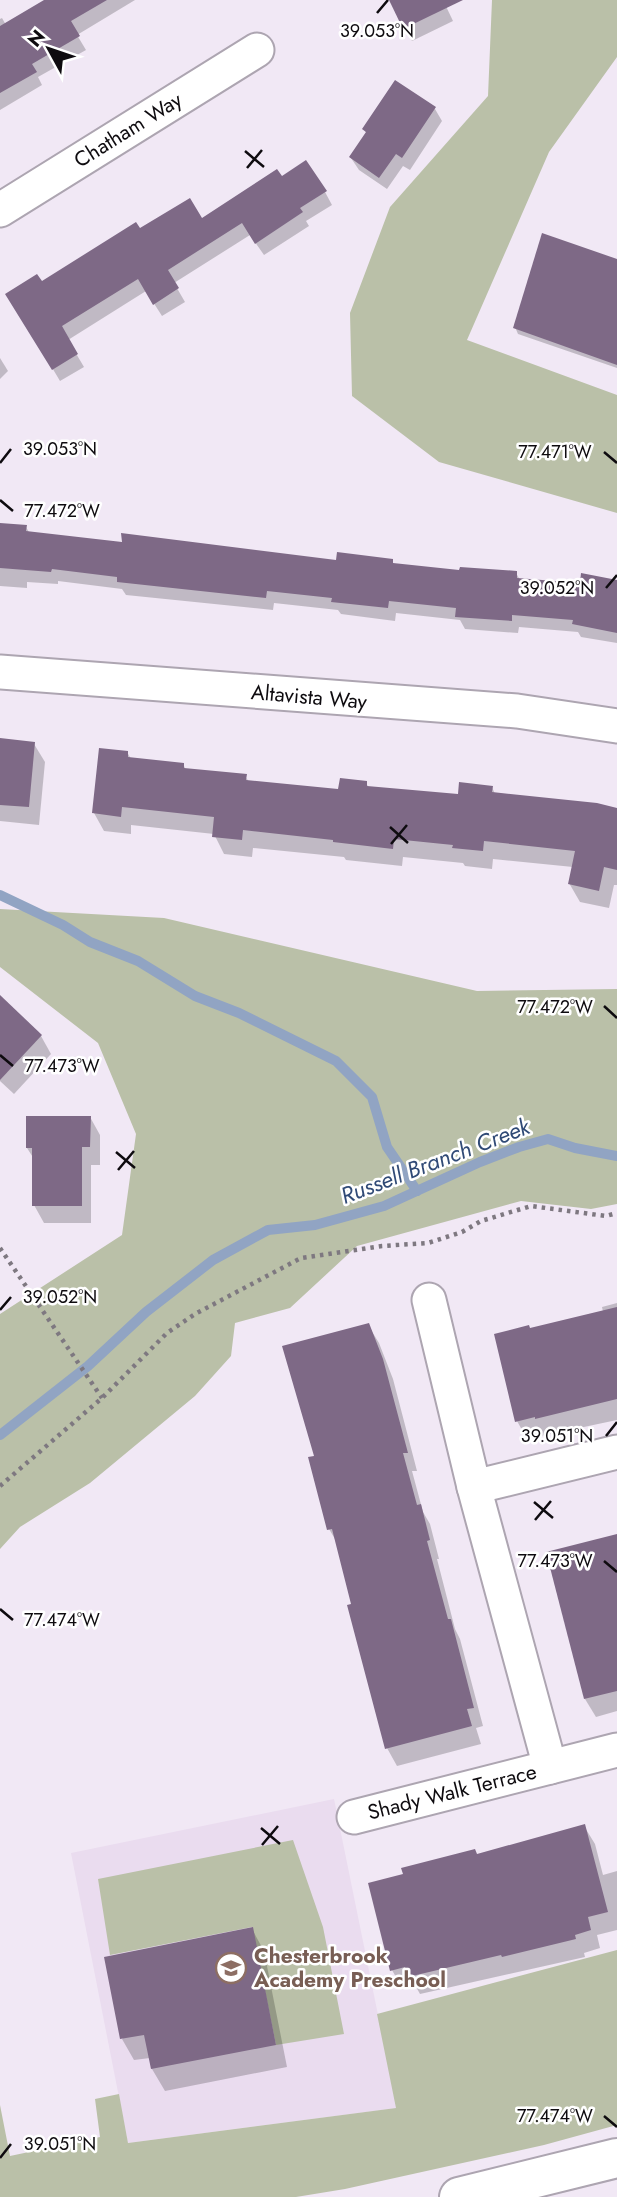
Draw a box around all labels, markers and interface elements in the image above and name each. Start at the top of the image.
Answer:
north arrow [14,14,84,84]
text: 39.053°N [340,18,414,44]
text: N [21,24,52,53]
street label: Chatham Way [68,84,188,175]
text: 39.053°N [23,436,97,462]
text: 77.471°W [518,439,592,465]
text: 77.472°W [24,498,100,524]
text: 39.052°N [520,575,594,601]
street label: Altavista Way [250,677,369,717]
text: 77.472°W [517,994,593,1020]
text: 77.473°W [24,1053,100,1079]
water label: Russell Branch Creek [335,1109,536,1213]
text: 39.052°N [23,1284,97,1310]
text: 39.051°N [521,1423,593,1449]
text: 77.473°W [517,1548,593,1574]
text: 77.474°W [24,1607,100,1633]
street label: Shady Walk Terrace [364,1756,540,1827]
place label: Chesterbrook Academy Preschool [253,1941,446,1995]
school or university icon: Chesterbrook Academy Preschool [214,1951,248,1985]
text: 77.474°W [517,2103,593,2129]
text: 39.051°N [24,2131,96,2157]

